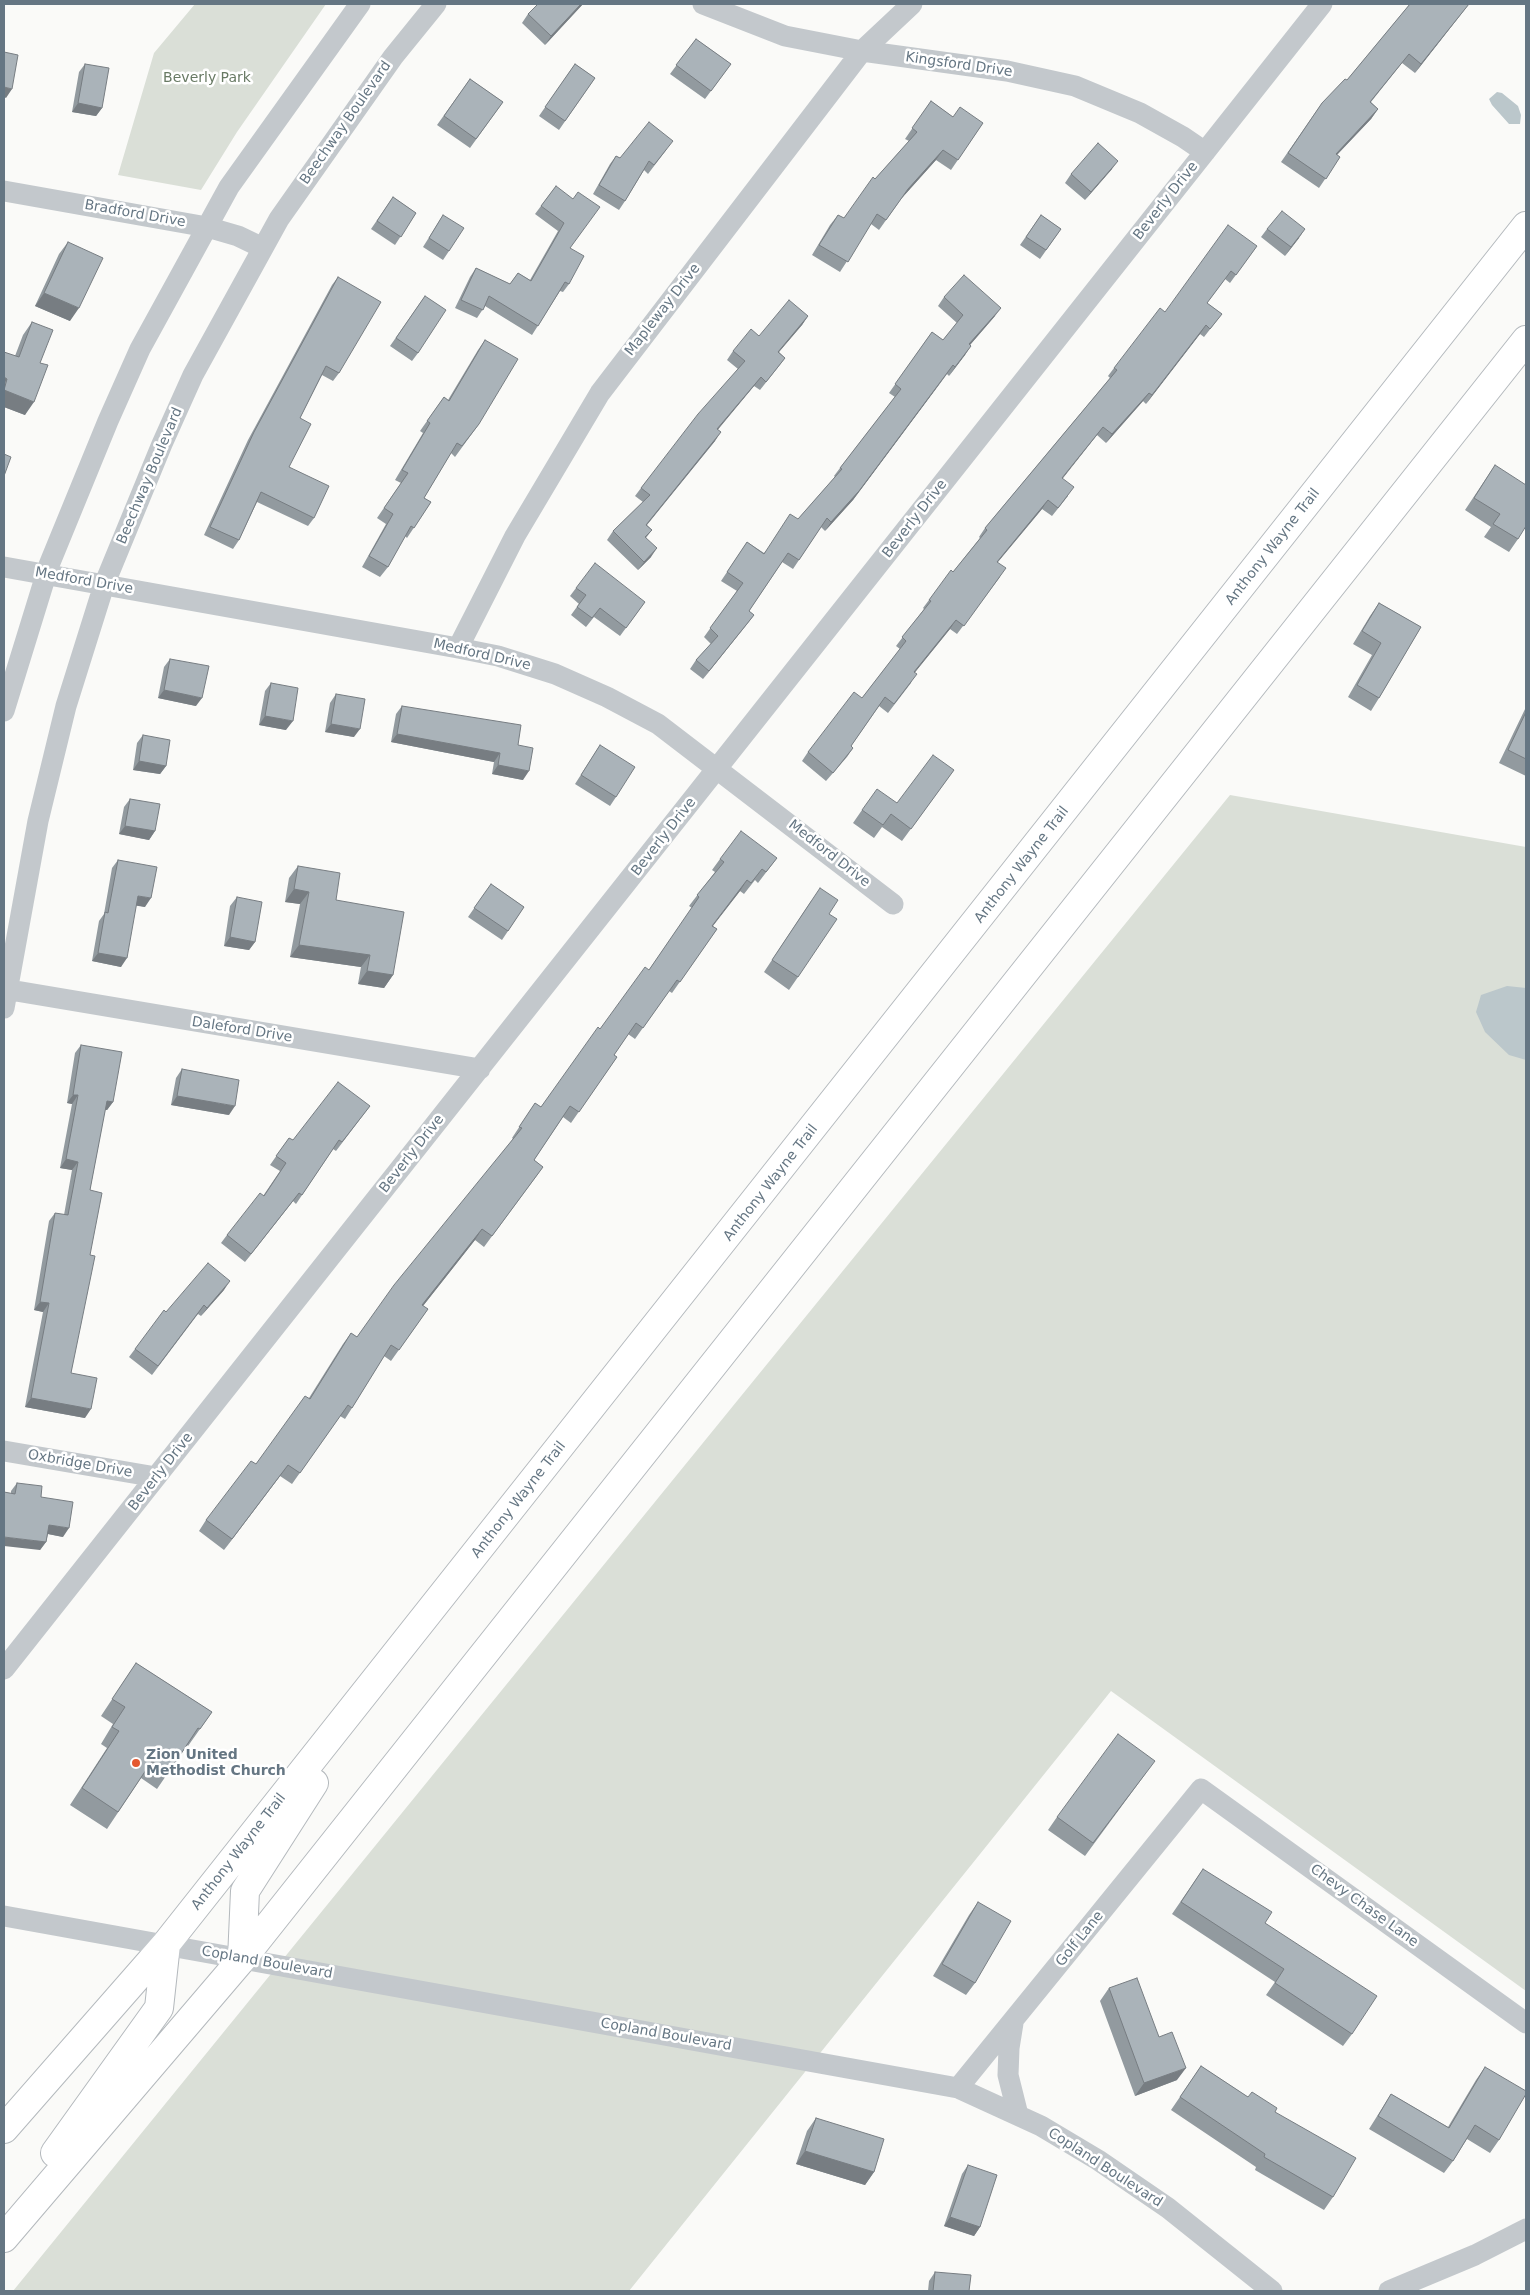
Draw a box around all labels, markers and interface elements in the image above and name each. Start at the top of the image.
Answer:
street label: Kingsford Drive [904,49,1014,81]
street label: Beechway Boulevard [297,58,395,188]
park label: Beverly Park [163,70,251,86]
street label: Beverly Drive [1130,158,1202,244]
street label: Bradford Drive [83,197,187,231]
street label: Mapleway Drive [622,261,704,359]
street label: Beechway Boulevard [114,405,186,547]
street label: Beverly Drive [879,476,951,562]
street label: Anthony Wayne Trail [1222,485,1324,609]
street label: Medford Drive [34,564,134,598]
street label: Medford Drive [432,636,532,674]
street label: Beverly Drive [628,794,700,880]
street label: Anthony Wayne Trail [971,803,1073,927]
street label: Medford Drive [785,817,873,891]
street label: Daleford Drive [191,1014,293,1046]
street label: Beverly Drive [376,1111,448,1197]
street label: Anthony Wayne Trail [720,1121,822,1245]
street label: Beverly Drive [125,1429,197,1515]
street label: Anthony Wayne Trail [468,1438,570,1562]
street label: Oxbridge Drive [26,1447,134,1481]
place label: Zion United Methodist Church [146,1747,286,1780]
marker: Zion United Methodist Church [130,1757,142,1769]
street label: Anthony Wayne Trail [188,1790,290,1914]
street label: Chevy Chase Lane [1307,1861,1421,1951]
street label: Golf Lane [1053,1908,1107,1970]
street label: Copland Boulevard [200,1943,334,1983]
street label: Copland Boulevard [599,2015,733,2055]
street label: Copland Boulevard [1045,2125,1165,2211]

